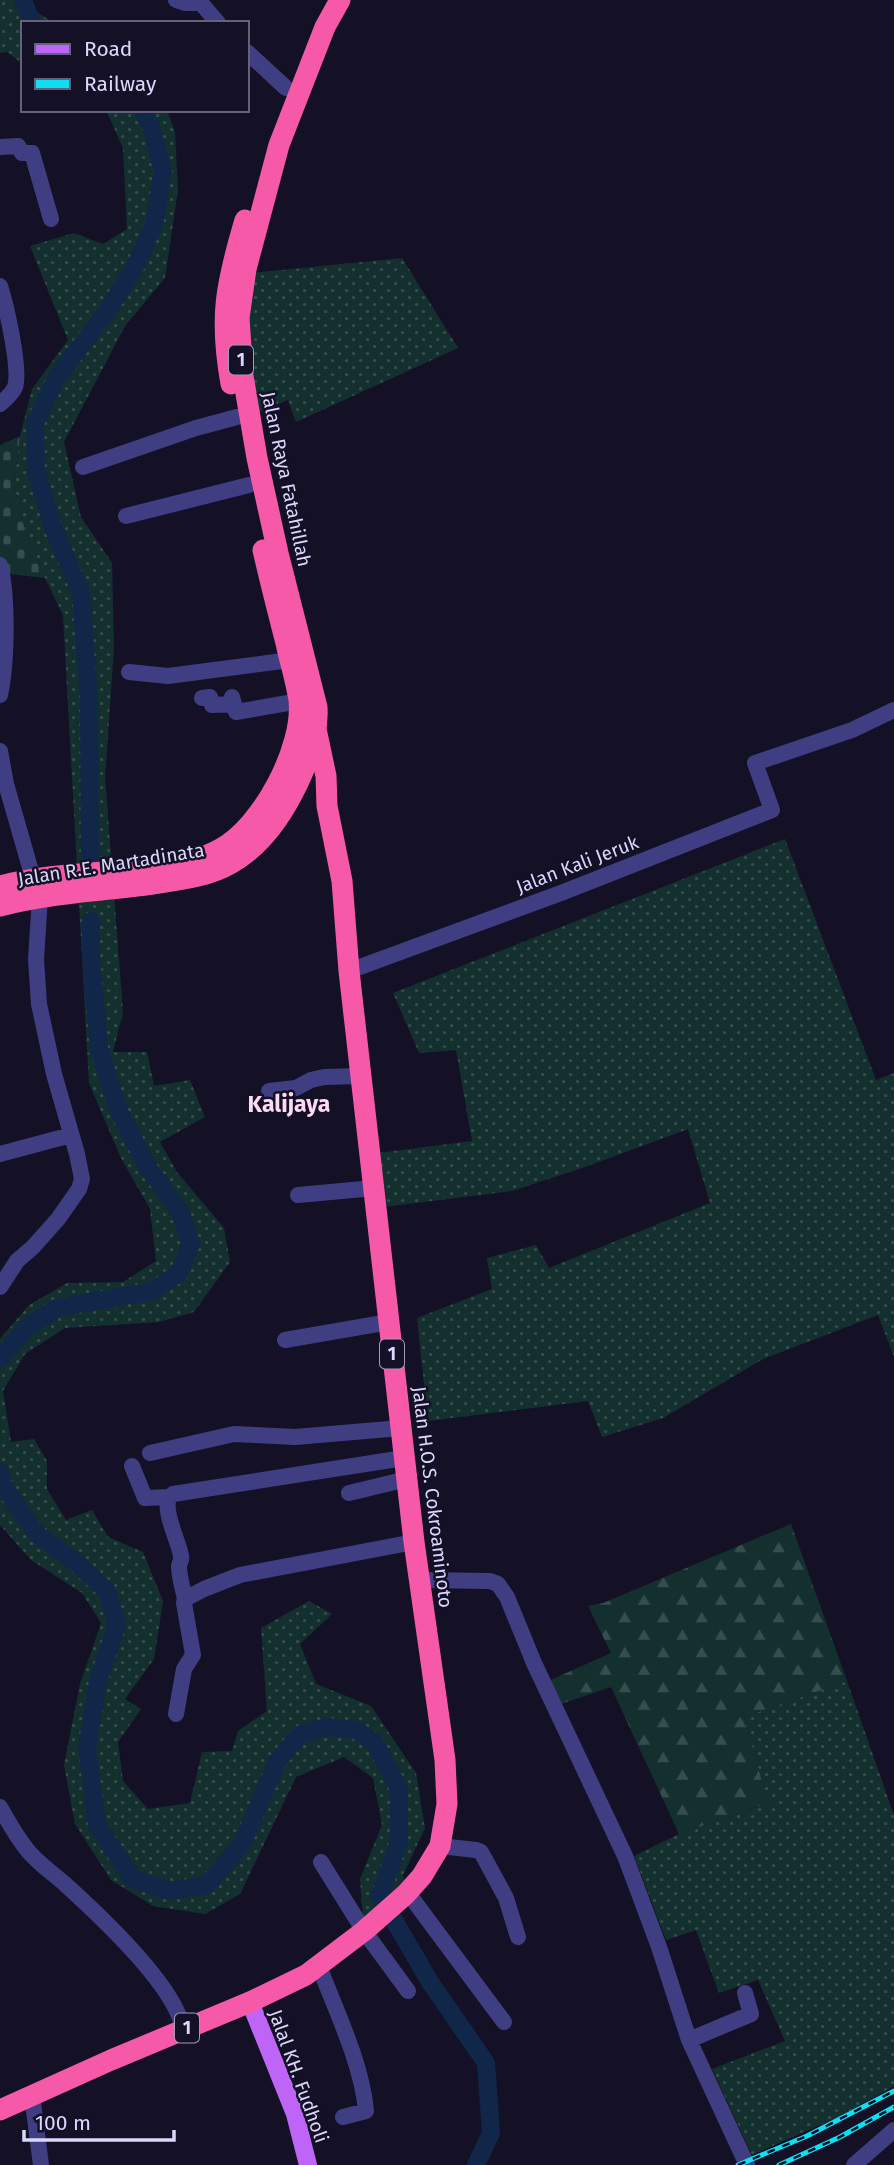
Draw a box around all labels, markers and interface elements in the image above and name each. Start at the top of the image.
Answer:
legend [21,21,248,112]
text: Road [84,36,132,62]
text: Railway [84,71,157,97]
road number: 1 [229,346,253,374]
street label: Jalan Raya Fatahillah [257,390,316,569]
street label: Jalan Kali Jeruk [513,830,642,898]
street label: Jalan R.E. Martadinata [16,838,206,891]
district label: Kalijaya [248,1090,330,1118]
road number: 1 [380,1339,404,1368]
street label: Jalan H.O.S. Cokroaminoto [408,1385,458,1609]
street label: Jalal KH. Fudholi [264,2006,333,2146]
road number: 1 [175,2014,199,2042]
scale bar [24,2098,175,2142]
text: 100 m [35,2110,91,2136]

